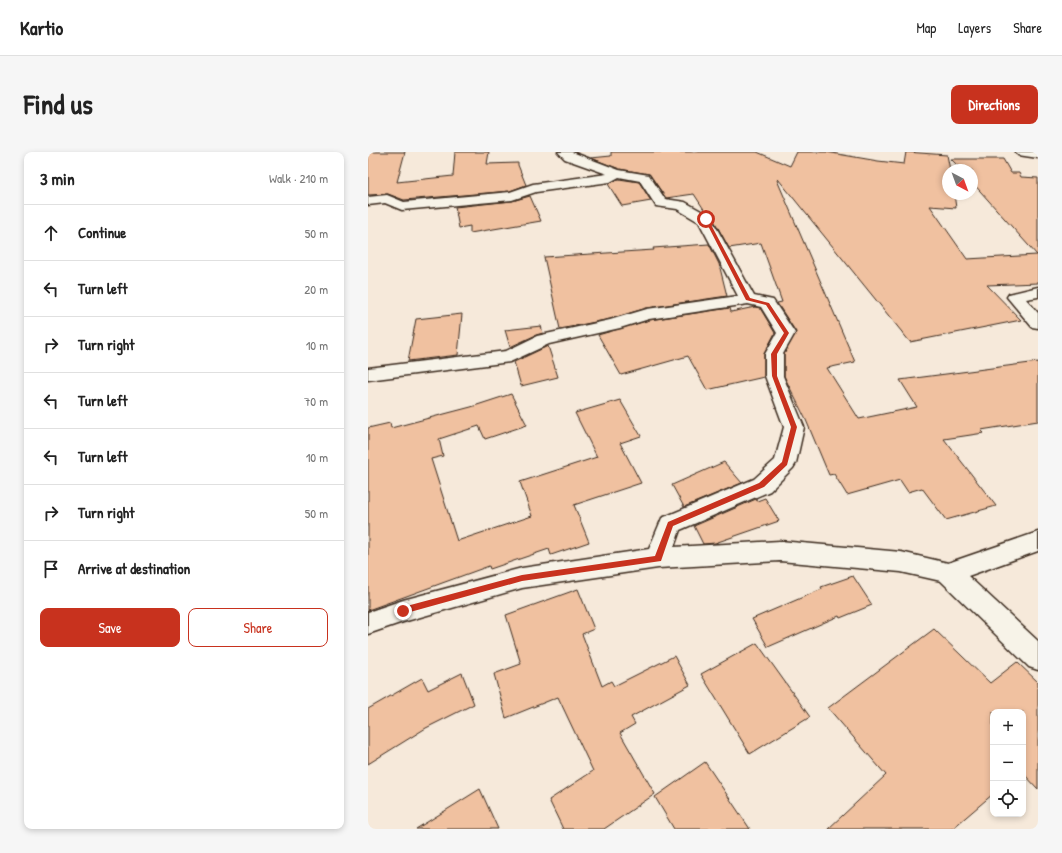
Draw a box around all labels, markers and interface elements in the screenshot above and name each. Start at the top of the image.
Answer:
text: Kartio [20,15,63,41]
text: Map [916,18,936,37]
text: Layers [958,18,991,37]
text: Share [1013,18,1042,37]
text: Find us [24,85,93,123]
button: Directions [951,85,1038,124]
north arrow [942,164,978,200]
text: 3 min [40,167,75,190]
text: Walk · 210 m [269,169,328,187]
route start [697,210,715,228]
icon: ahead [40,222,62,244]
text: Continue [78,222,126,243]
text: 50 m [305,224,328,242]
icon: left [40,278,62,300]
text: Turn left [78,278,128,299]
text: 20 m [304,280,328,298]
icon: right [40,334,62,356]
text: Turn right [78,334,134,355]
text: 10 m [306,336,328,354]
icon: left [40,390,62,412]
text: Turn left [78,390,128,411]
text: 70 m [304,392,328,410]
icon: left [40,446,62,468]
text: Turn left [78,446,128,467]
text: 10 m [306,448,328,466]
icon: right [40,502,62,524]
text: Turn right [78,502,134,523]
text: 50 m [305,504,328,522]
icon: arrive [40,558,62,580]
text: Arrive at destination [78,558,190,579]
route end [394,602,412,620]
button: Save [40,608,180,647]
button: Share [188,608,328,647]
map controls [990,709,1026,817]
button: + [990,709,1026,745]
button: − [990,745,1026,781]
button: locate [990,781,1026,817]

